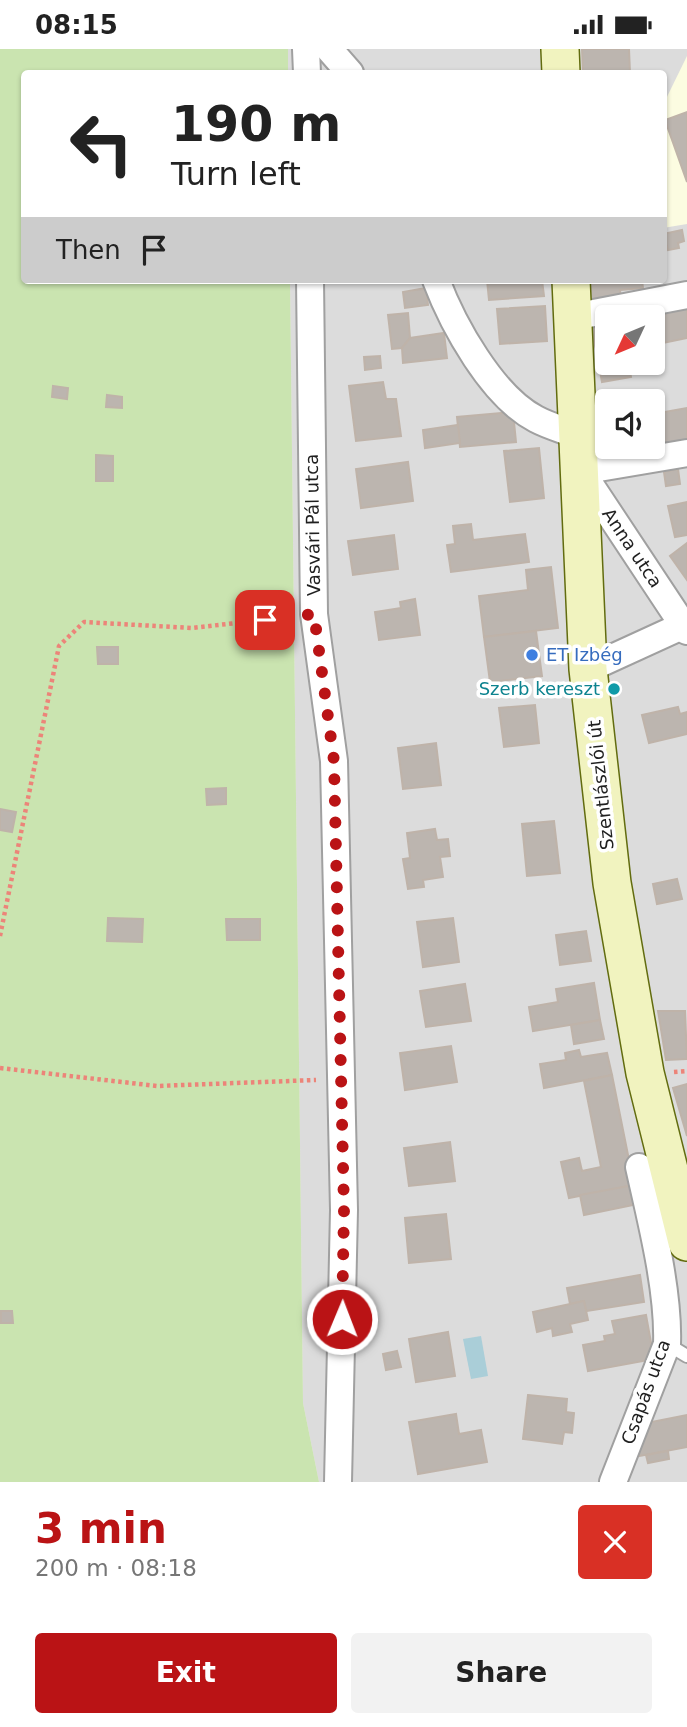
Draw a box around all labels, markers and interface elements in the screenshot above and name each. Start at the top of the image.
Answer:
text: 08:15 [35,10,118,40]
text: 190 m [171,96,341,153]
icon: left [56,98,147,189]
text: Turn left [171,155,301,193]
icon: arrive [135,231,173,269]
text: Then [56,235,121,265]
north arrow [595,305,665,375]
map controls [595,305,665,459]
button: sound [595,389,665,459]
street label: Vasvári Pál utca [301,454,324,596]
street label: Anna utca [598,504,667,591]
pin [235,590,295,650]
icon: arrive [246,601,284,639]
place label: ET Izbég [546,644,623,665]
marker: ET Izbég [524,647,540,663]
place label: Szerb kereszt [479,678,600,699]
marker: Szerb kereszt [606,681,622,697]
street label: Szentlászlói út [583,719,618,851]
position arrow [305,1282,379,1356]
street label: Csapás utca [617,1337,674,1447]
text: 3 min [35,1504,167,1553]
button: close [578,1505,652,1579]
text: 200 m · 08:18 [35,1555,197,1581]
button: Exit [35,1633,337,1713]
button: Share [351,1633,652,1713]

